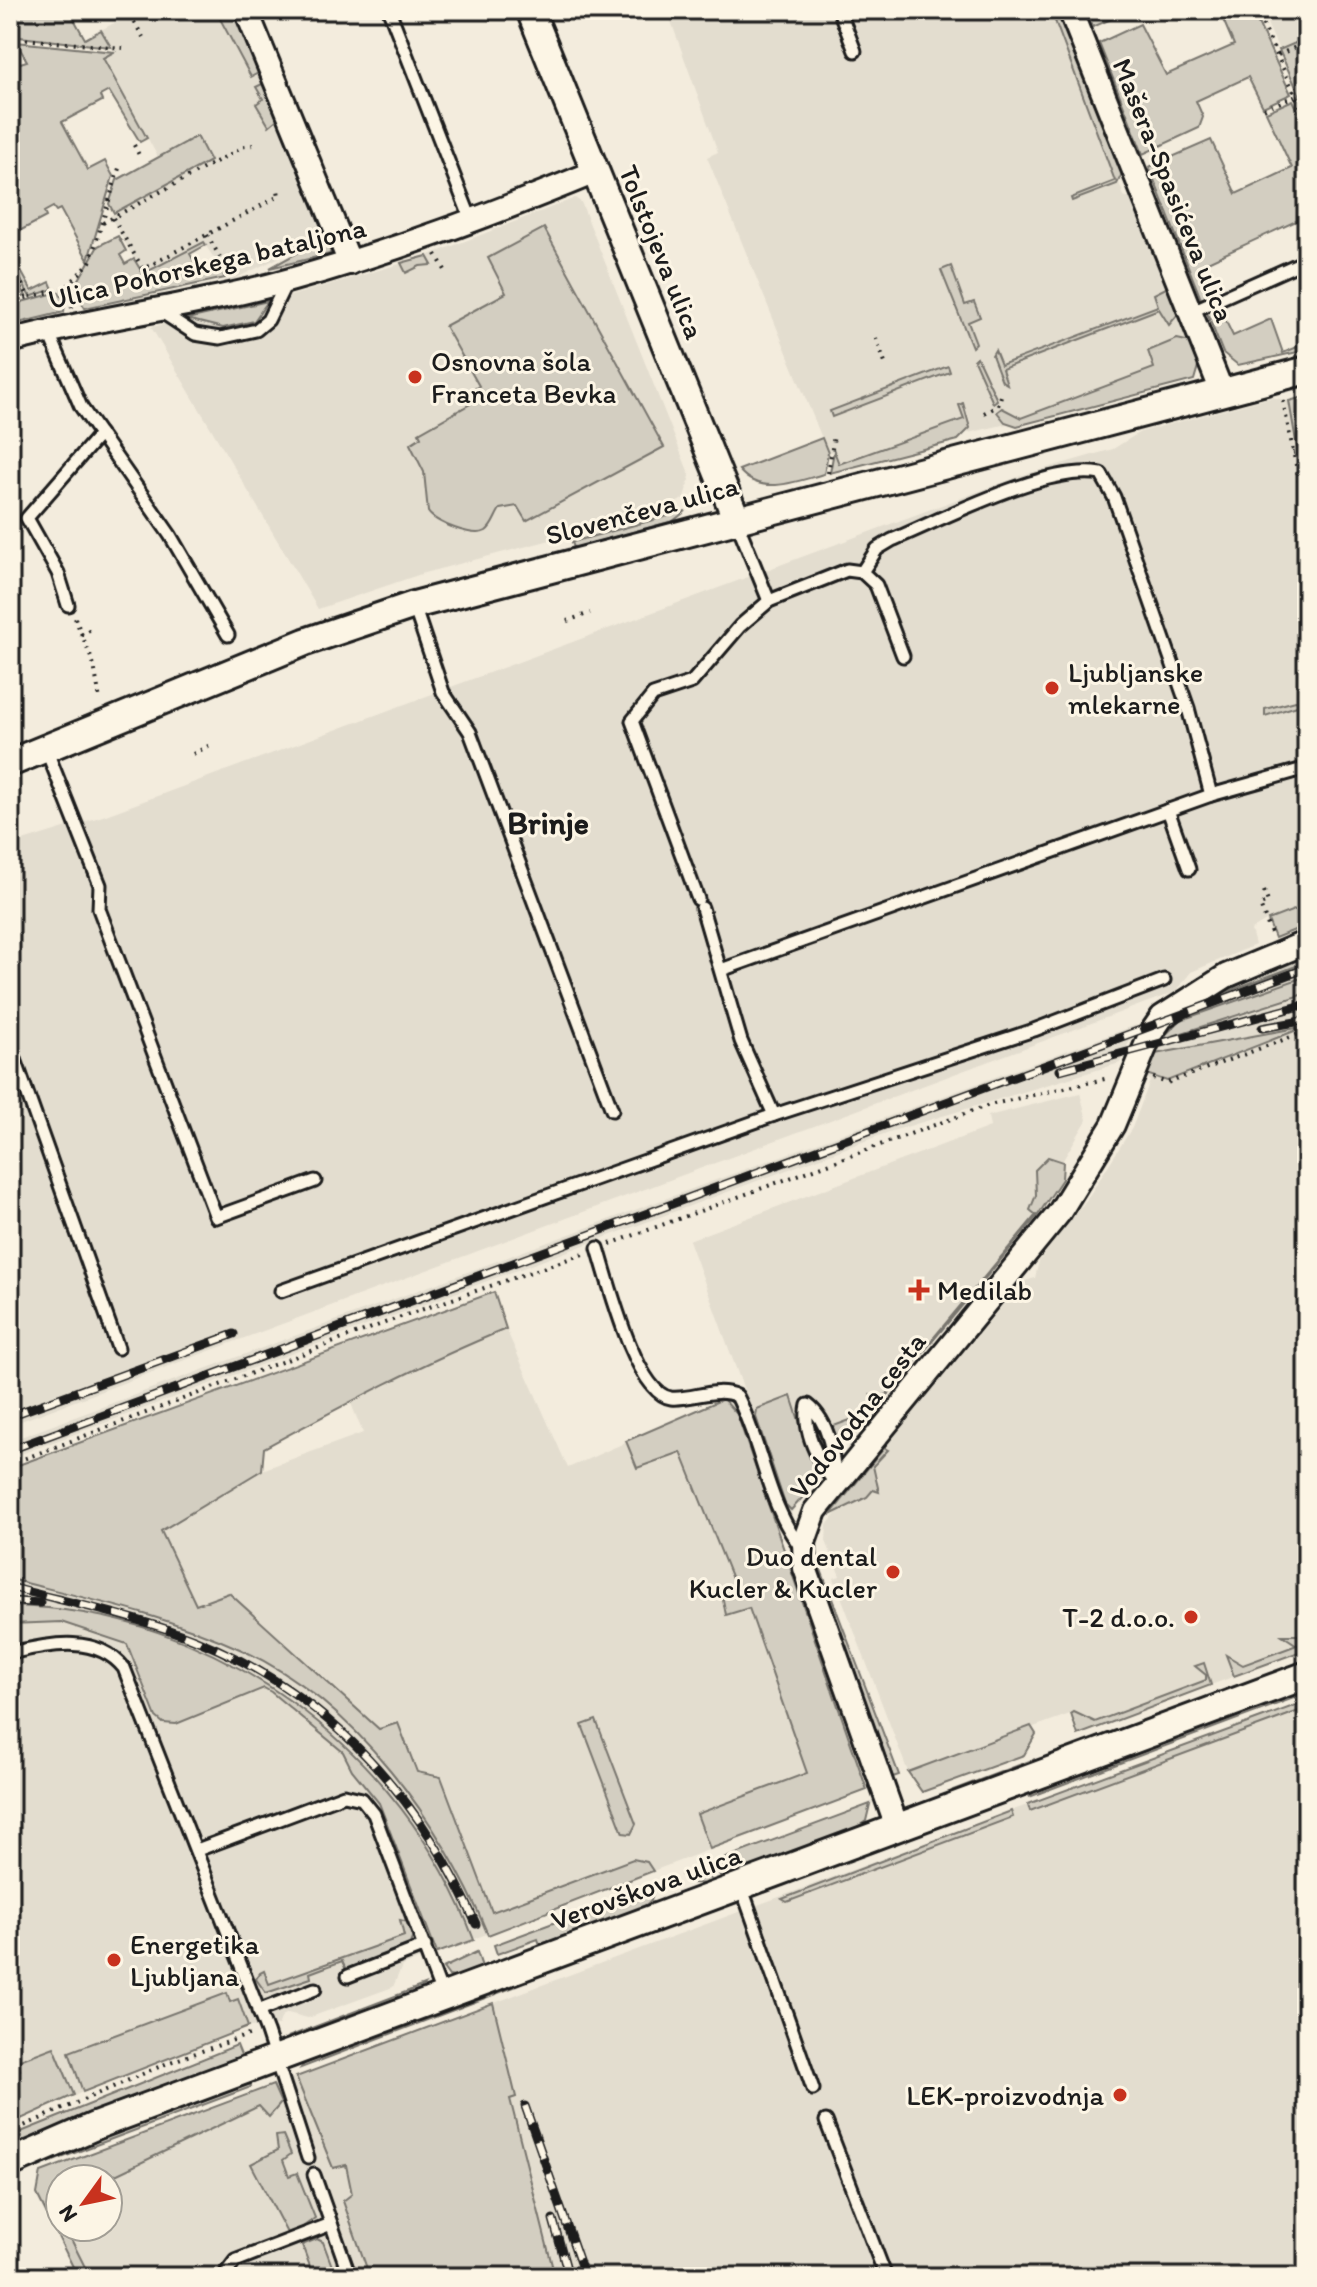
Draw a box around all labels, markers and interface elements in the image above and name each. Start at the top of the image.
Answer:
street label: Mašera-Spasićeva ulica [1106,53,1243,327]
street label: Tolstojeva ulica [612,160,713,344]
street label: Ulica Pohorskega bataljona [45,210,370,316]
place label: Osnovna šola Franceta Bevka [431,344,616,410]
marker: Osnovna šola Franceta Bevka [406,368,424,386]
street label: Slovenčeva ulica [542,468,743,552]
place label: Ljubljanske mlekarne [1068,655,1203,721]
marker: Ljubljanske mlekarne [1043,679,1061,697]
district label: Brinje [507,804,589,842]
place label: Medilab [937,1273,1032,1307]
marker: Medilab [908,1279,930,1301]
street label: Vodovodna cesta [781,1325,933,1505]
place label: Duo dental Kucler & Kucler [689,1539,877,1605]
marker: Duo dental Kucler & Kucler [884,1563,902,1581]
place label: T-2 d.o.o. [1062,1600,1175,1634]
marker: T-2 d.o.o. [1182,1608,1200,1626]
street label: Verovškova ulica [546,1837,746,1937]
place label: Energetika Ljubljana [130,1927,260,1993]
marker: Energetika Ljubljana [105,1951,123,1969]
place label: LEK-proizvodnja [906,2078,1104,2112]
marker: LEK-proizvodnja [1111,2086,1129,2104]
north arrow [44,2163,124,2243]
text: N [52,2200,83,2227]

